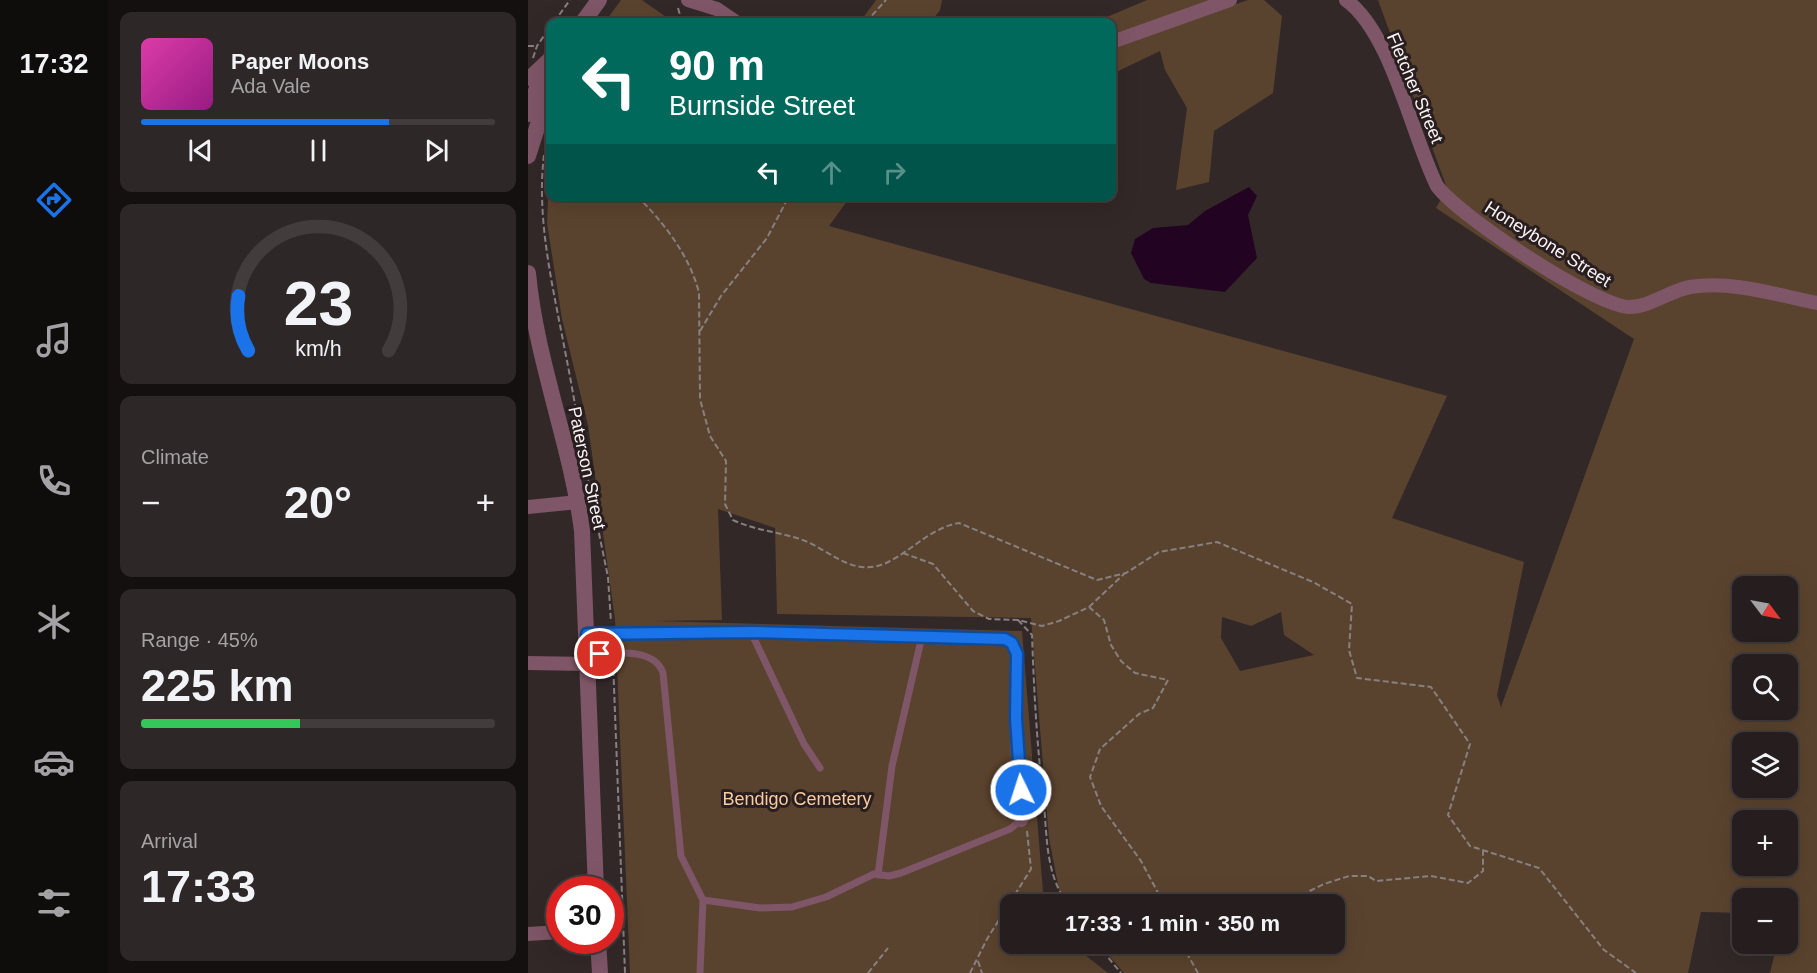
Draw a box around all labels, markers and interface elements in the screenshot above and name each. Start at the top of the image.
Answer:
street label: Fletcher Street [1383,30,1447,146]
icon: left [570,42,648,120]
text: 90 m [669,42,765,89]
text: 17:32 [19,49,89,79]
text: Paper Moons [231,49,369,74]
text: Ada Vale [231,75,311,97]
text: Burnside Street [669,91,855,121]
icon: previous [184,134,217,167]
icon: pause [302,134,335,167]
icon: next [420,134,453,167]
icon: left [752,156,785,189]
icon: ahead [815,156,848,189]
icon: right [878,156,911,189]
icon: directions [33,179,75,221]
street label: Honeybone Street [1481,197,1615,291]
text: 23 [283,269,353,338]
icon: music [33,319,75,361]
text: km/h [295,338,341,362]
street label: Paterson Street [564,405,610,531]
text: Climate [141,446,209,468]
icon: phone [33,460,75,502]
text: 20° [284,477,352,528]
text: − [141,484,160,521]
text: + [476,484,495,521]
north arrow [1732,576,1798,642]
map controls [1732,576,1798,954]
icon: climate [33,601,75,643]
pin [574,628,625,679]
text: Range · 45% [141,629,258,651]
icon: arrive [583,637,616,670]
button: search [1732,654,1798,720]
text: 225 km [141,660,294,711]
button: layers [1732,732,1798,798]
icon: car [33,741,75,783]
position arrow [989,758,1053,822]
park label: Bendigo Cemetery [722,789,872,809]
button: + [1732,810,1798,876]
text: Arrival [141,830,198,852]
text: 17:33 [141,861,256,912]
speed limit sign: 30 [546,876,624,954]
icon: filters [33,882,75,924]
button: − [1732,888,1798,954]
text: 17:33 · 1 min · 350 m [1065,911,1280,936]

